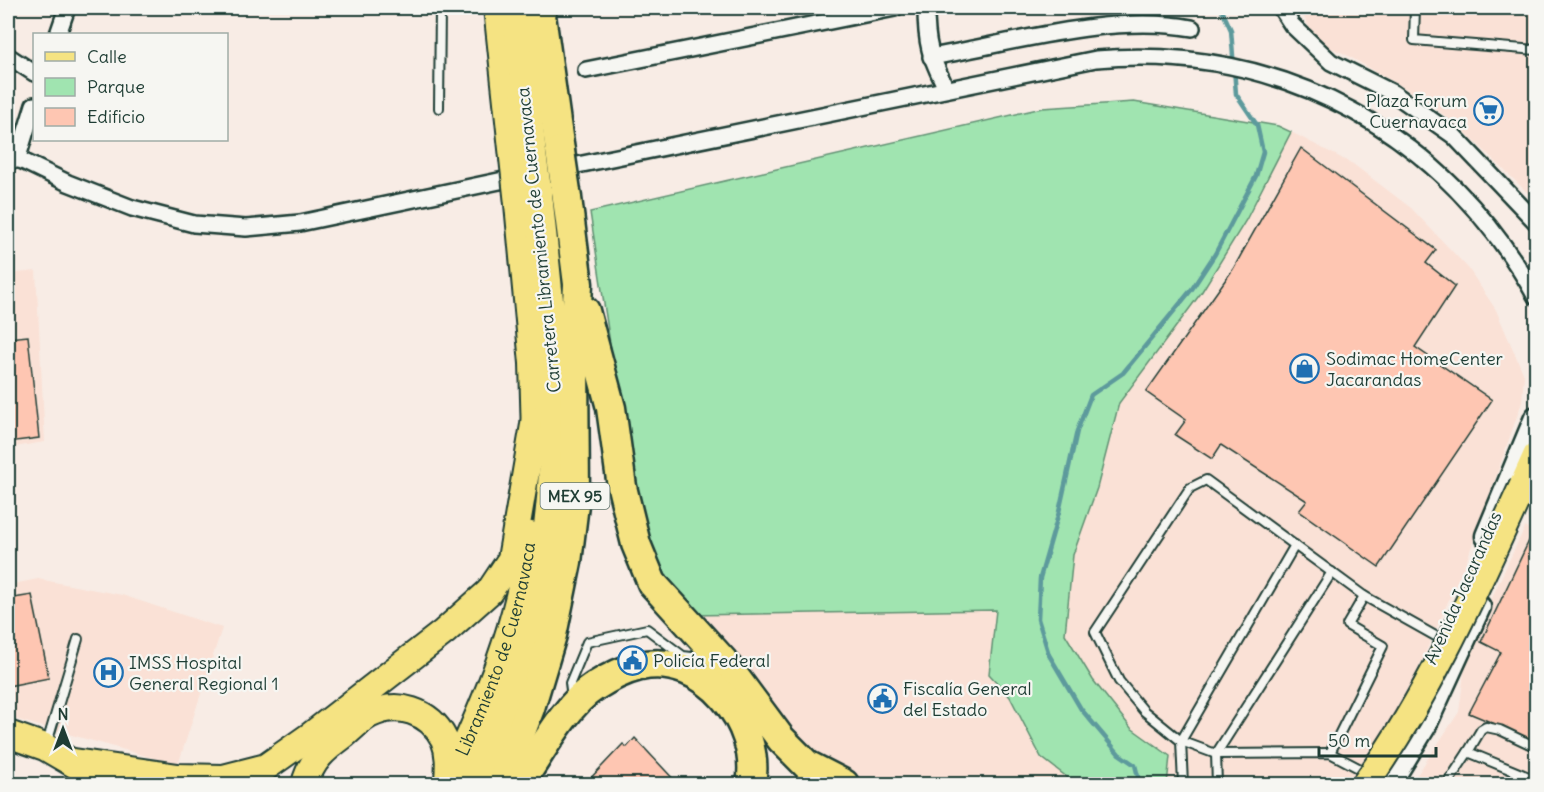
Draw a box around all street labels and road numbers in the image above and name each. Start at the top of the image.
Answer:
street label: Carretera Libramiento de Cuernavaca [511,86,566,394]
road number: MEX 95 [540,483,610,509]
street label: Avenida Jacarandas [1418,508,1507,668]
street label: Libramiento de Cuernavaca [450,541,540,759]

